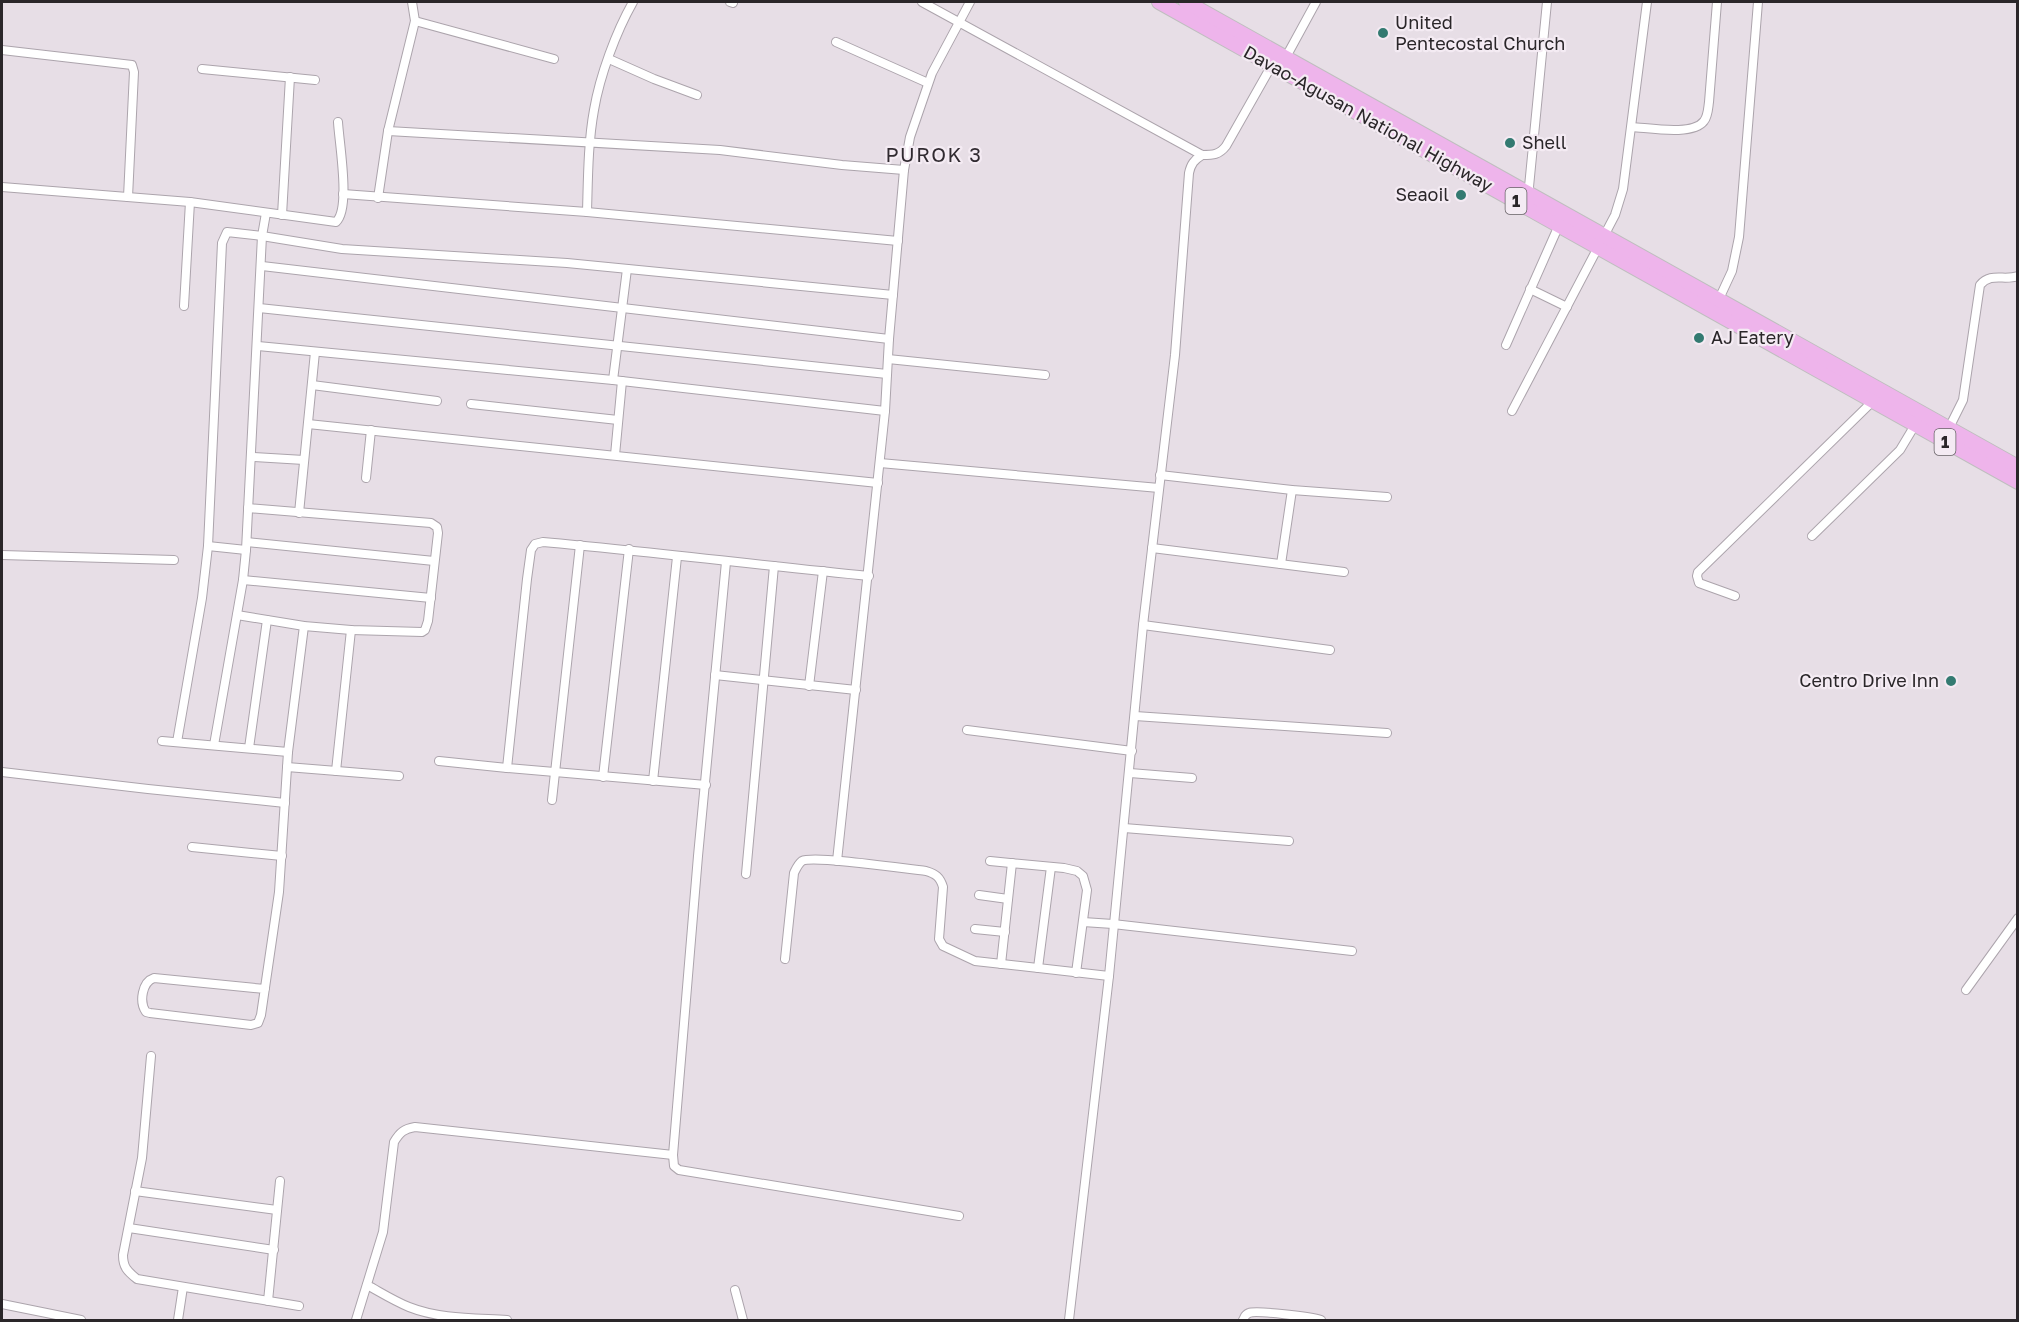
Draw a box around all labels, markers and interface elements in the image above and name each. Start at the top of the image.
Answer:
place label: United Pentecostal Church [1395,11,1565,54]
marker: United Pentecostal Church [1376,26,1390,40]
street label: Davao-Agusan National Highway [1240,40,1497,196]
place label: Shell [1522,131,1567,153]
marker: Shell [1503,136,1517,150]
district label: PUROK 3 [885,142,983,166]
place label: Seaoil [1395,183,1449,205]
marker: Seaoil [1454,188,1468,202]
road number: 1 [1506,188,1526,214]
place label: AJ Eatery [1711,326,1794,348]
marker: AJ Eatery [1692,331,1706,345]
road number: 1 [1934,429,1956,455]
place label: Centro Drive Inn [1799,669,1939,691]
marker: Centro Drive Inn [1944,674,1958,688]

